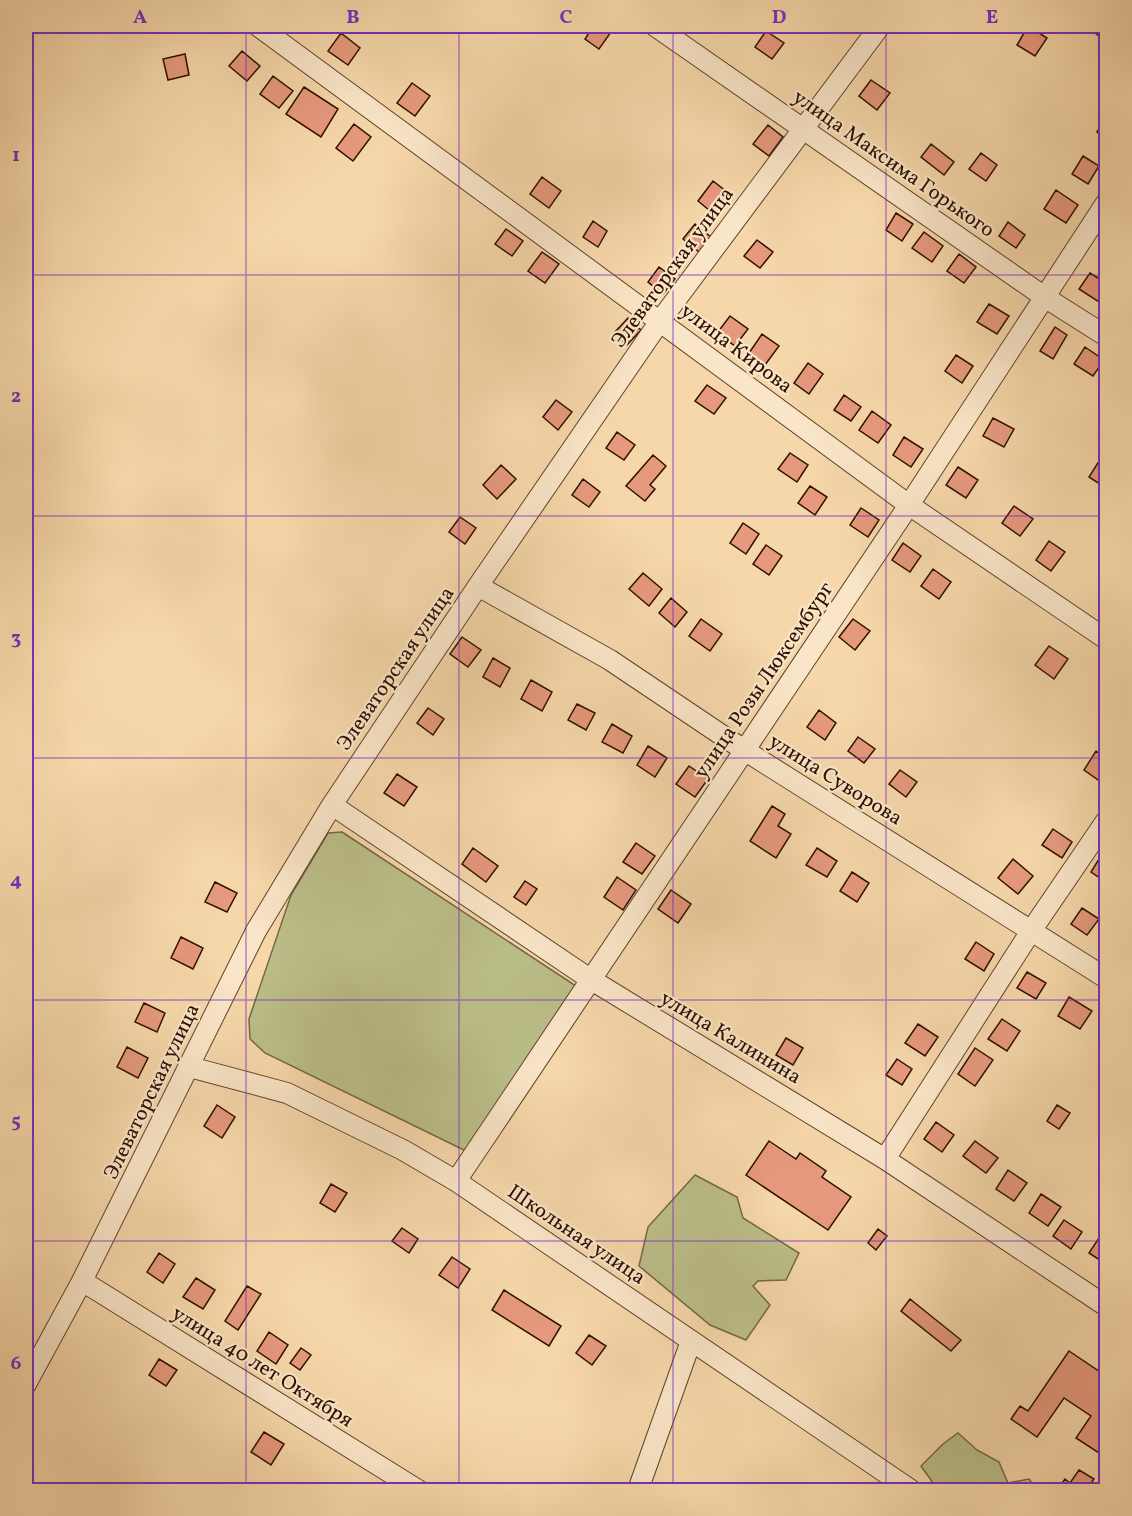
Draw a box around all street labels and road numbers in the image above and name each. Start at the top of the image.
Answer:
street label: улица Максима Горького [786,83,1000,245]
street label: Элеваторская улица [605,182,741,354]
street label: улица Кирова [674,297,798,401]
street label: улица Розы Люксембург [687,577,841,785]
street label: Элеваторская улица [330,581,462,757]
street label: улица Суворова [763,727,908,833]
street label: улица Калинина [654,985,806,1092]
street label: Элеваторская улица [97,999,208,1184]
street label: Школьная улица [501,1178,651,1292]
street label: улица 40 лет Октября [166,1299,359,1435]

